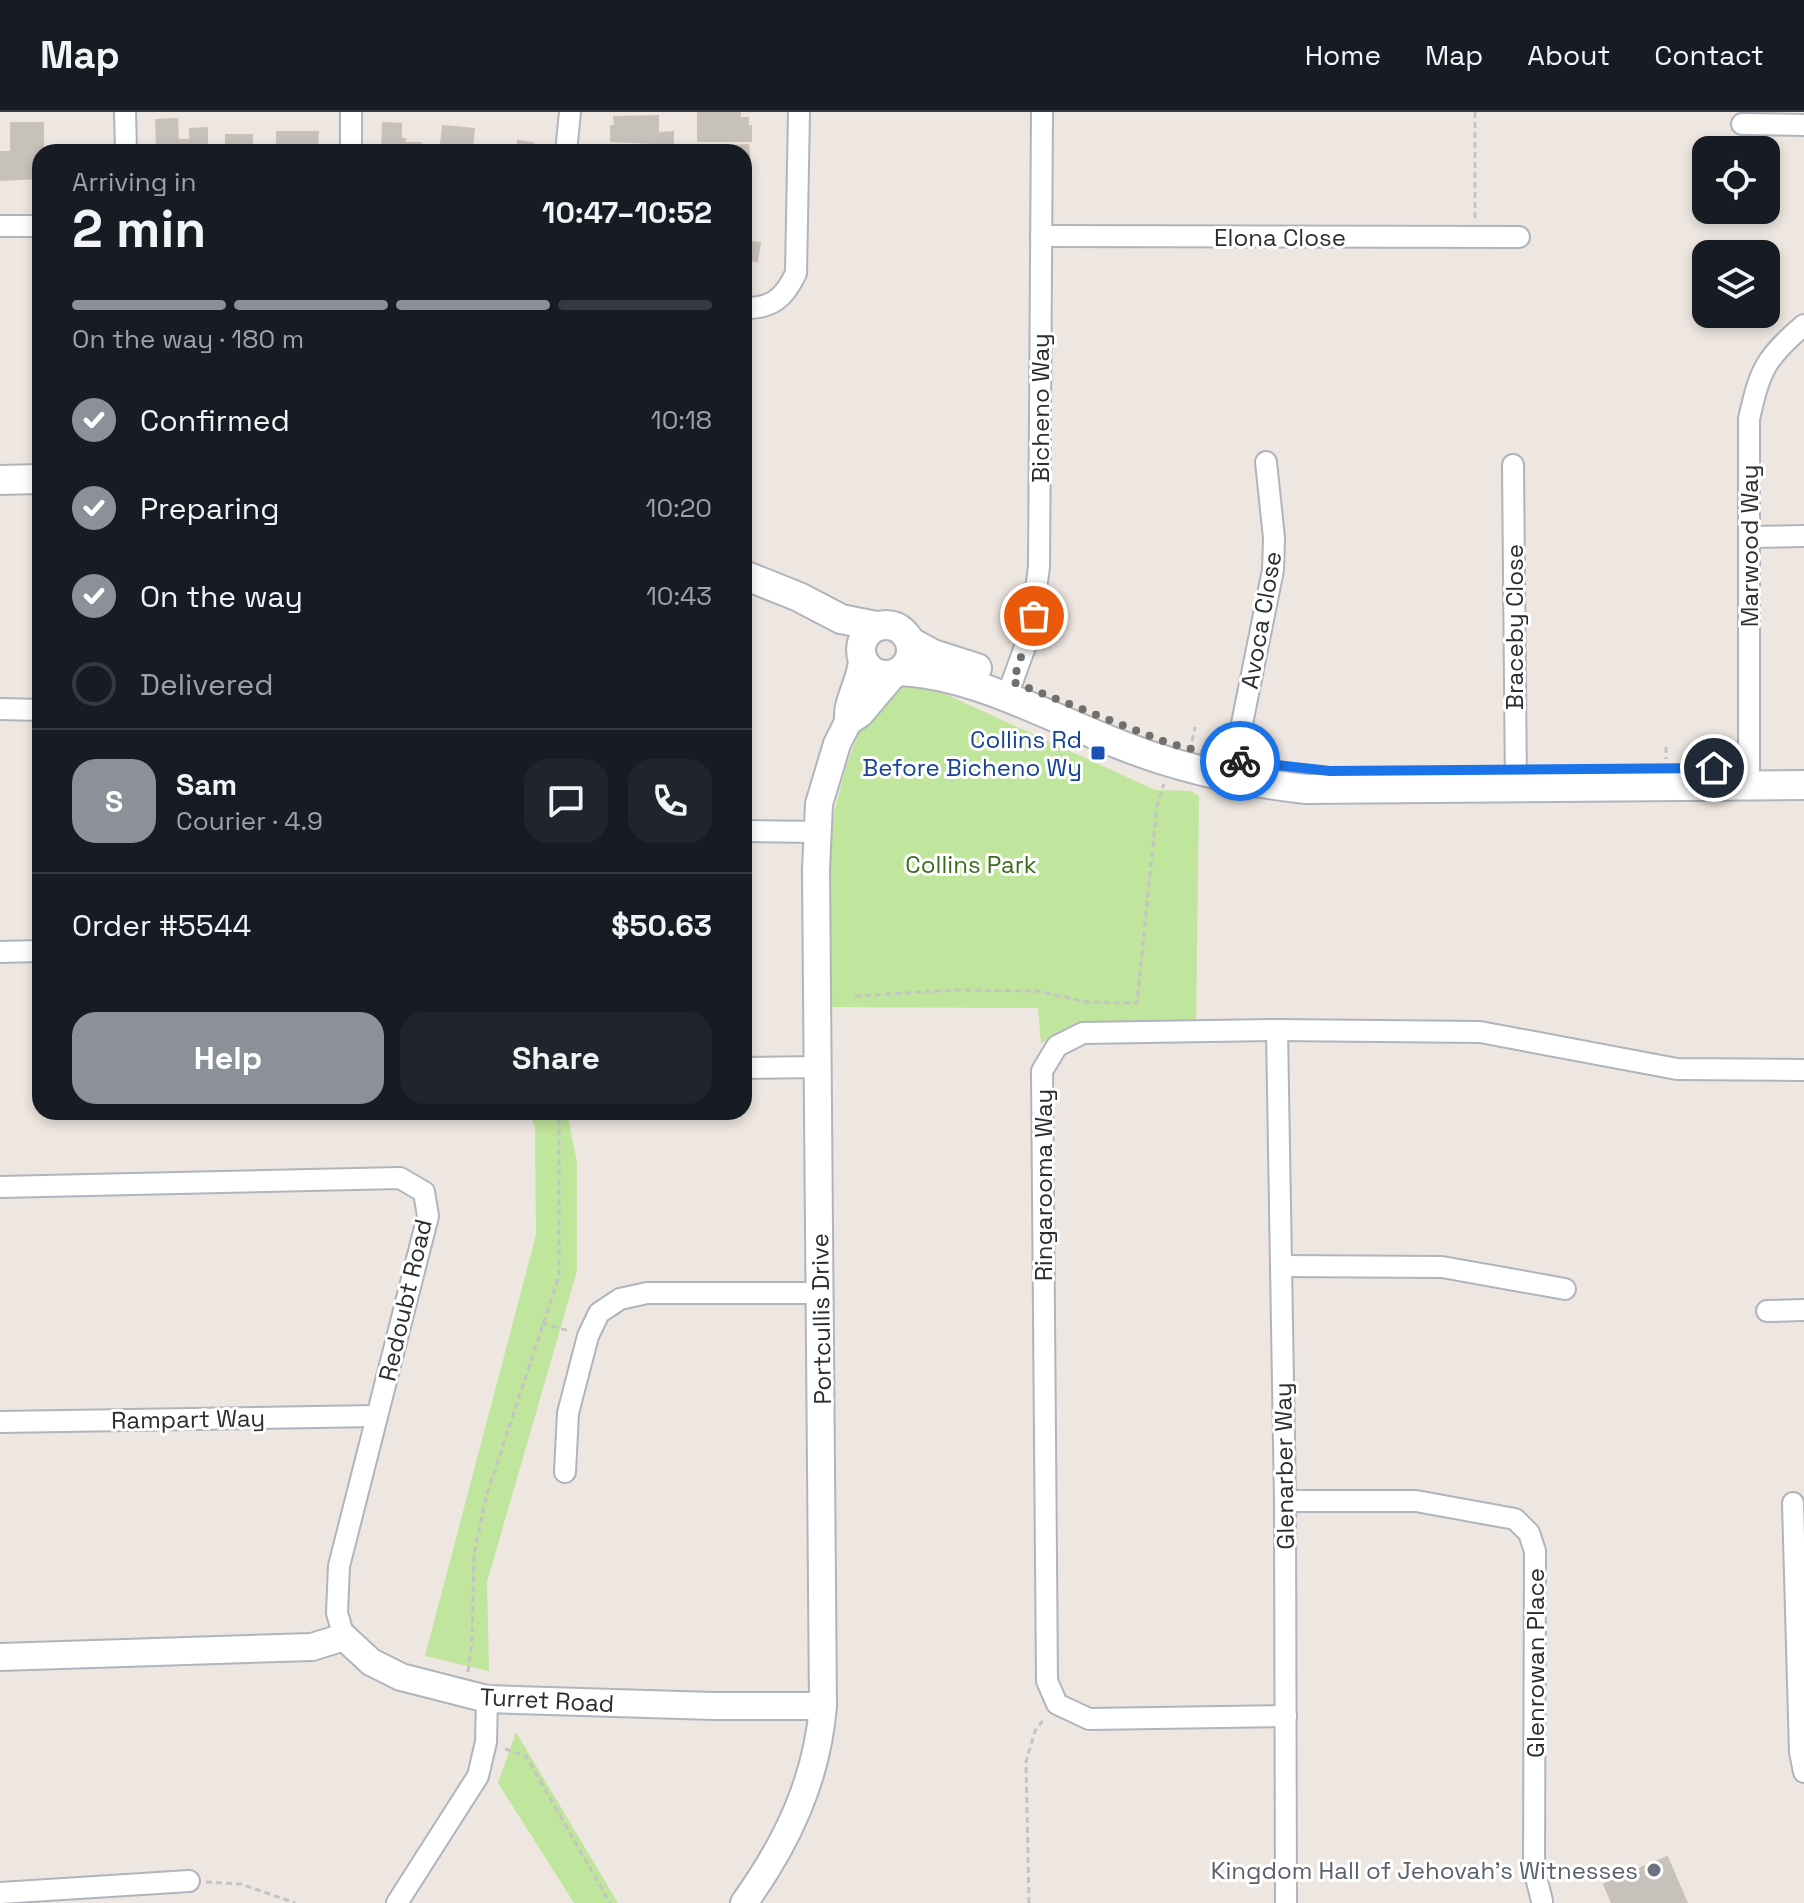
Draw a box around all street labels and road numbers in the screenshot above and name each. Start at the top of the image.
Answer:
street label: Elona Close [1214,222,1346,253]
street label: Bicheno Way [1025,333,1056,483]
street label: Marwood Way [1734,465,1765,627]
street label: Braceby Close [1499,544,1530,710]
street label: Avoca Close [1234,549,1288,691]
street label: Ringarooma Way [1028,1089,1059,1281]
street label: Redoubt Road [371,1216,439,1384]
street label: Portcullis Drive [804,1233,838,1405]
street label: Glenarber Way [1267,1382,1301,1550]
street label: Rampart Way [111,1402,265,1436]
street label: Glenrowan Place [1520,1568,1551,1758]
street label: Turret Road [479,1681,615,1719]

